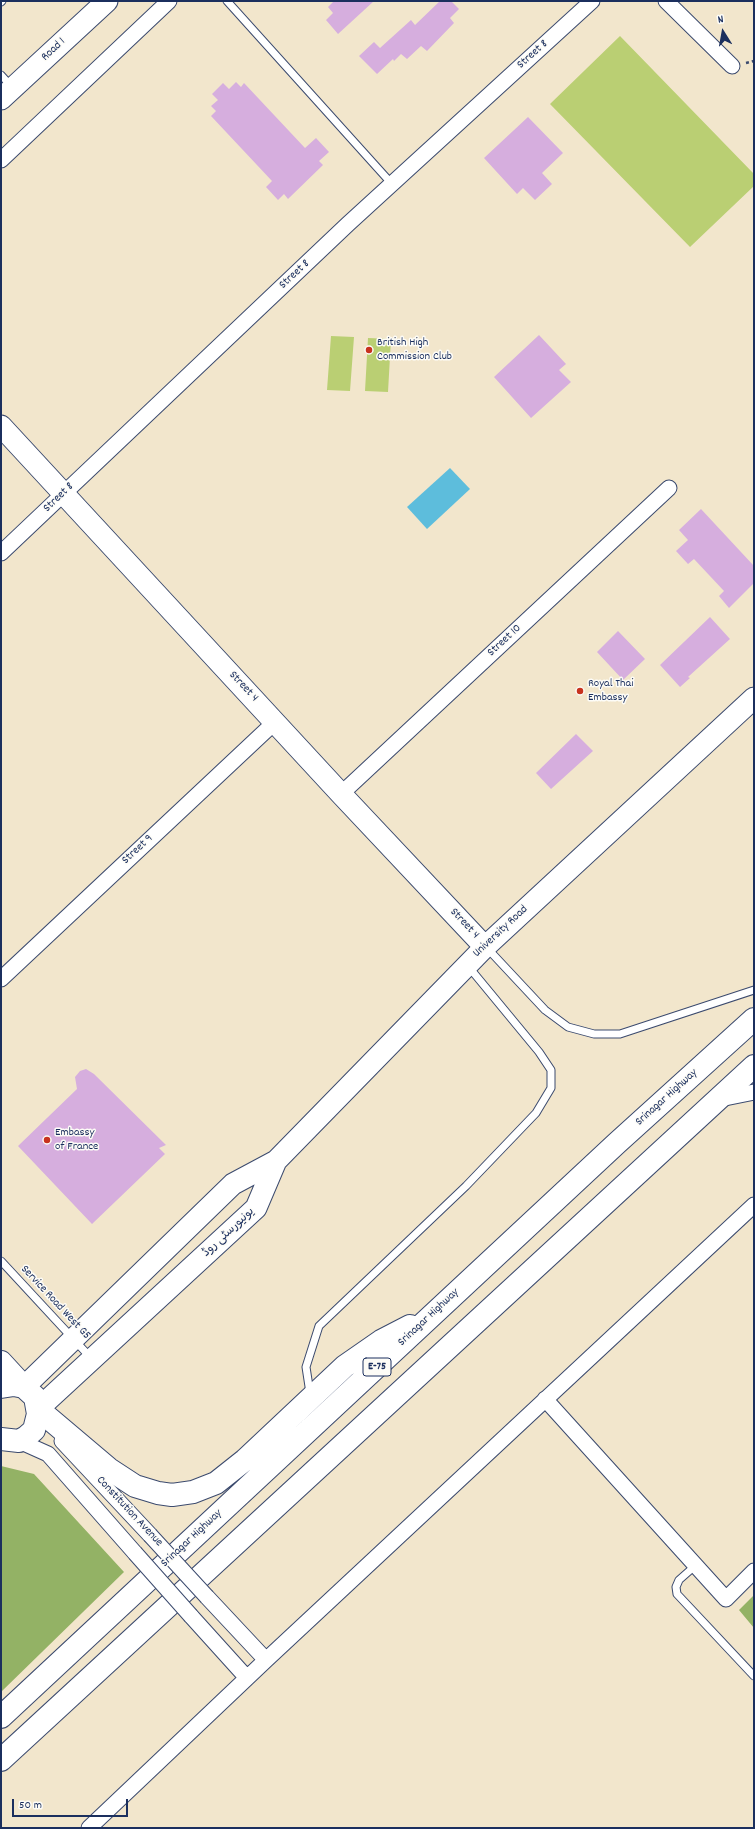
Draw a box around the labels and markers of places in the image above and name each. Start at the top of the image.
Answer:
place label: British High Commission Club [377,336,452,364]
marker: British High Commission Club [364,345,374,355]
place label: Royal Thai Embassy [588,677,633,705]
marker: Royal Thai Embassy [575,686,585,696]
place label: Embassy of France [55,1126,98,1154]
marker: Embassy of France [42,1135,52,1145]

